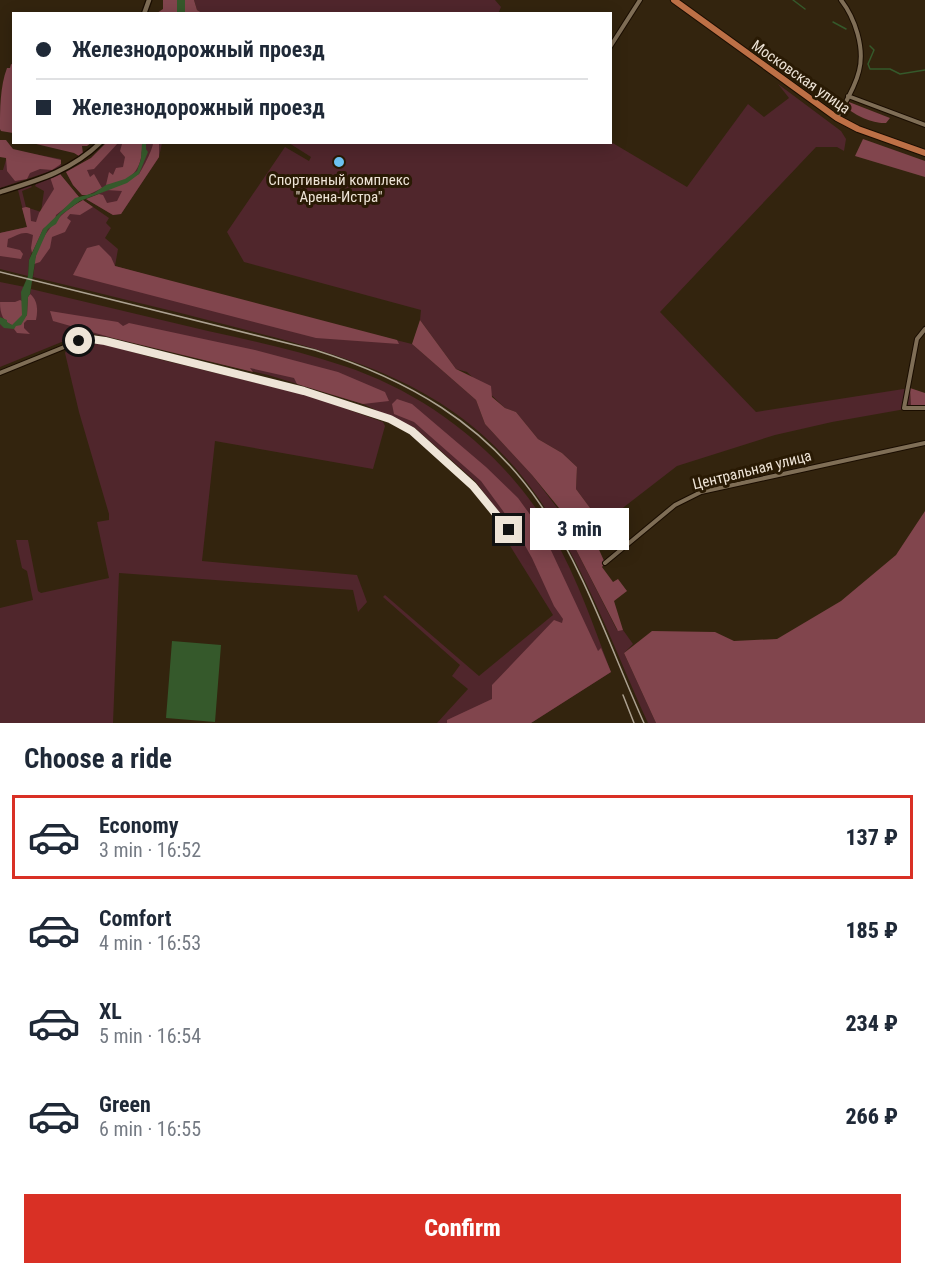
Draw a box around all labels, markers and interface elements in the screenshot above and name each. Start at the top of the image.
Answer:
street label: Московская улица [748,36,854,118]
text: Железнодорожный проезд [72,37,325,62]
text: Железнодорожный проезд [72,95,325,120]
marker: Спортивный комплекс "Арена-Истра" [332,155,346,169]
place label: Спортивный комплекс "Арена-Истра" [268,171,410,206]
route start [65,327,92,354]
street label: Центральная улица [691,447,813,493]
callout: 3 min [530,509,629,551]
route end [495,516,522,543]
text: 3 min [557,517,602,541]
text: Choose a ride [24,743,172,775]
icon: car [27,810,81,864]
text: Economy [99,813,179,838]
text: 137 ₽ [845,825,898,850]
text: 3 min · 16:52 [99,838,201,862]
icon: car [27,903,81,957]
text: Comfort [99,906,172,931]
text: 185 ₽ [845,918,898,943]
text: 4 min · 16:53 [99,931,201,955]
icon: car [27,996,81,1050]
text: XL [99,999,122,1024]
text: 234 ₽ [845,1011,898,1036]
text: 5 min · 16:54 [99,1024,201,1048]
icon: car [27,1089,81,1143]
text: Green [99,1092,151,1117]
text: 266 ₽ [845,1104,898,1129]
text: 6 min · 16:55 [99,1117,201,1141]
button: Confirm [24,1194,901,1263]

